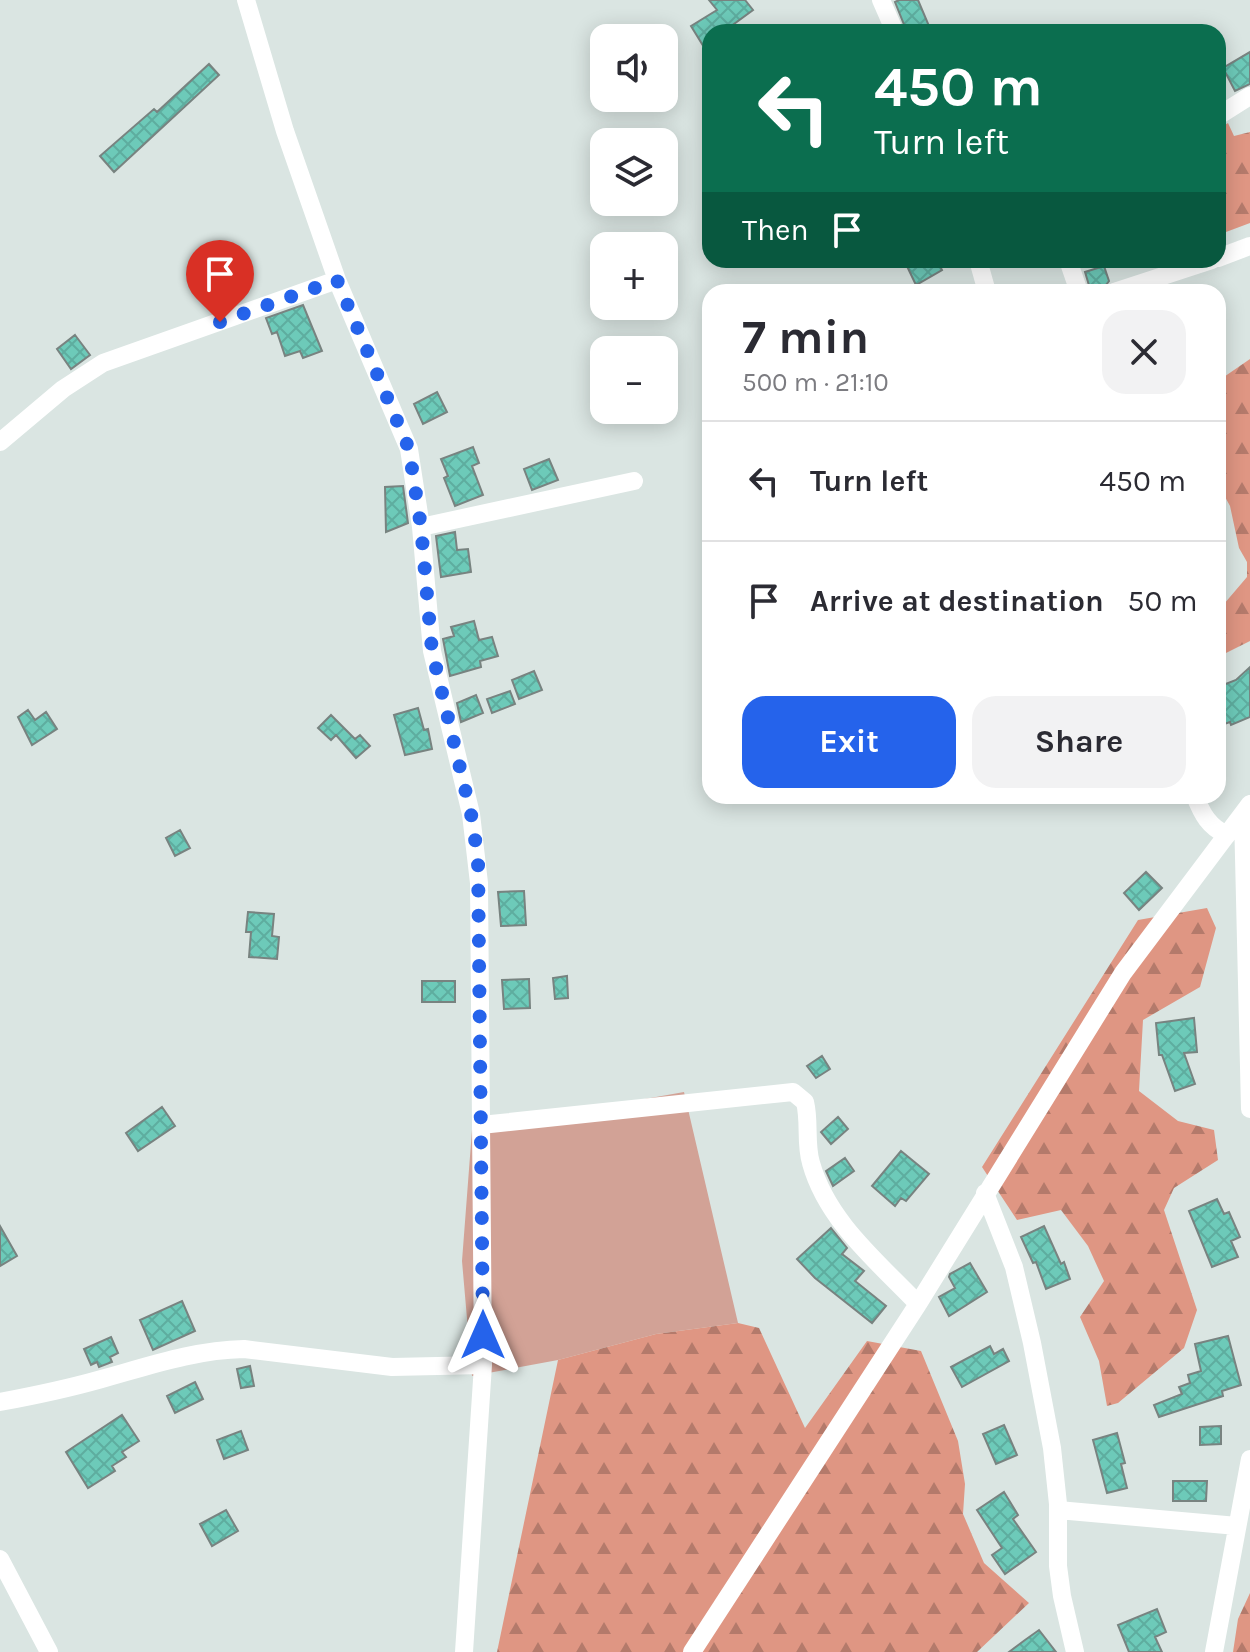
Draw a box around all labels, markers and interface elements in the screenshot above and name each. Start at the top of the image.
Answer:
map controls [590,24,678,424]
button: sound [590,24,678,112]
text: 450 m [874,54,1043,119]
icon: left [742,56,846,160]
text: Turn left [874,121,1009,163]
button: layers [590,128,678,216]
icon: arrive [825,208,869,252]
text: Then [742,212,809,248]
button: + [590,232,678,320]
pin [186,240,254,322]
icon: arrive [198,252,242,296]
text: 7 min [742,309,869,365]
button: close [1102,310,1186,394]
button: − [590,336,678,424]
text: 500 m · 21:10 [742,367,889,398]
icon: left [742,459,786,503]
text: Turn left [810,463,928,499]
text: 450 m [1099,463,1186,499]
icon: arrive [742,579,786,623]
text: Arrive at destination [810,583,1104,619]
text: 50 m [1128,583,1198,619]
button: Exit [742,696,956,788]
button: Share [972,696,1186,788]
position arrow [441,1293,525,1377]

